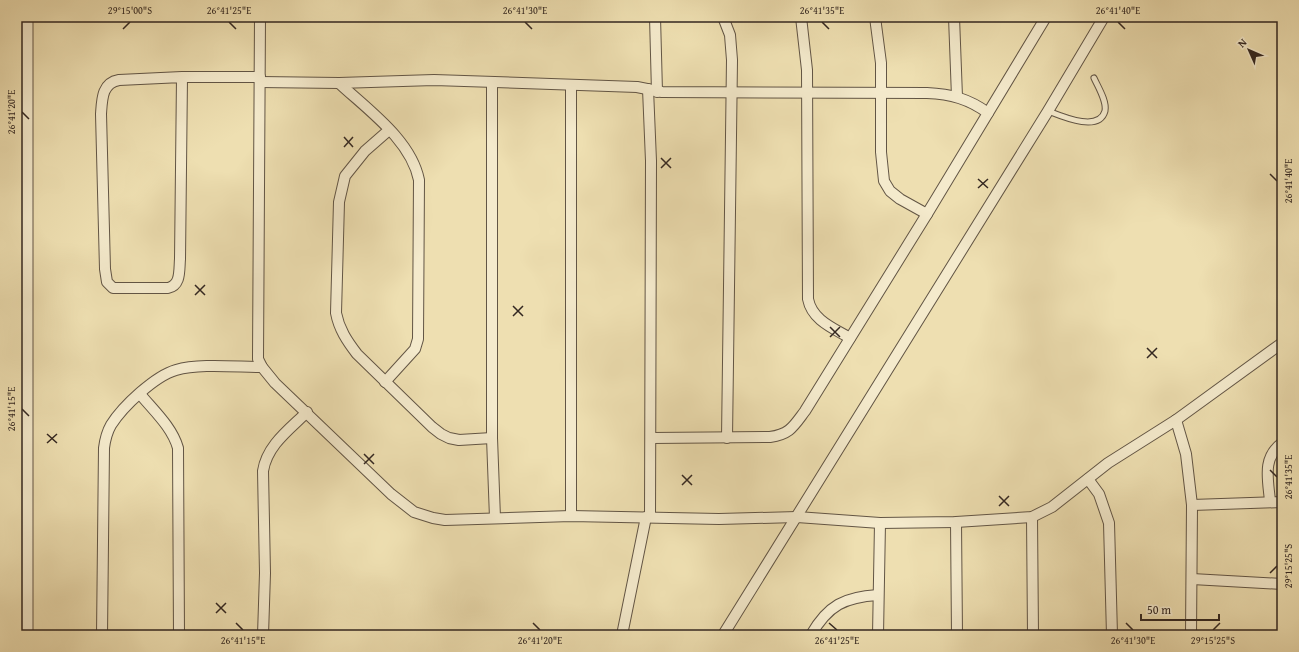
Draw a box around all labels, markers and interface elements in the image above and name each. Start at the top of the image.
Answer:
text: 29°15'00"S [108,3,152,18]
text: 26°41'25"E [207,3,251,18]
text: 26°41'30"E [503,3,547,18]
text: 26°41'35"E [800,3,844,18]
text: 26°41'40"E [1096,3,1140,18]
north arrow [1229,30,1269,70]
text: N [1234,34,1251,51]
text: 26°41'20"E [4,90,19,134]
text: 26°41'40"E [1281,159,1296,203]
text: 26°41'15"E [4,387,19,431]
text: 26°41'35"E [1281,455,1296,499]
text: 29°15'25"S [1281,544,1296,588]
scale bar [1141,596,1219,622]
text: 50 m [1147,601,1171,618]
text: 26°41'15"E [221,633,265,648]
text: 26°41'20"E [518,633,562,648]
text: 26°41'25"E [815,633,859,648]
text: 26°41'30"E [1111,633,1155,648]
text: 29°15'25"S [1191,633,1235,648]

